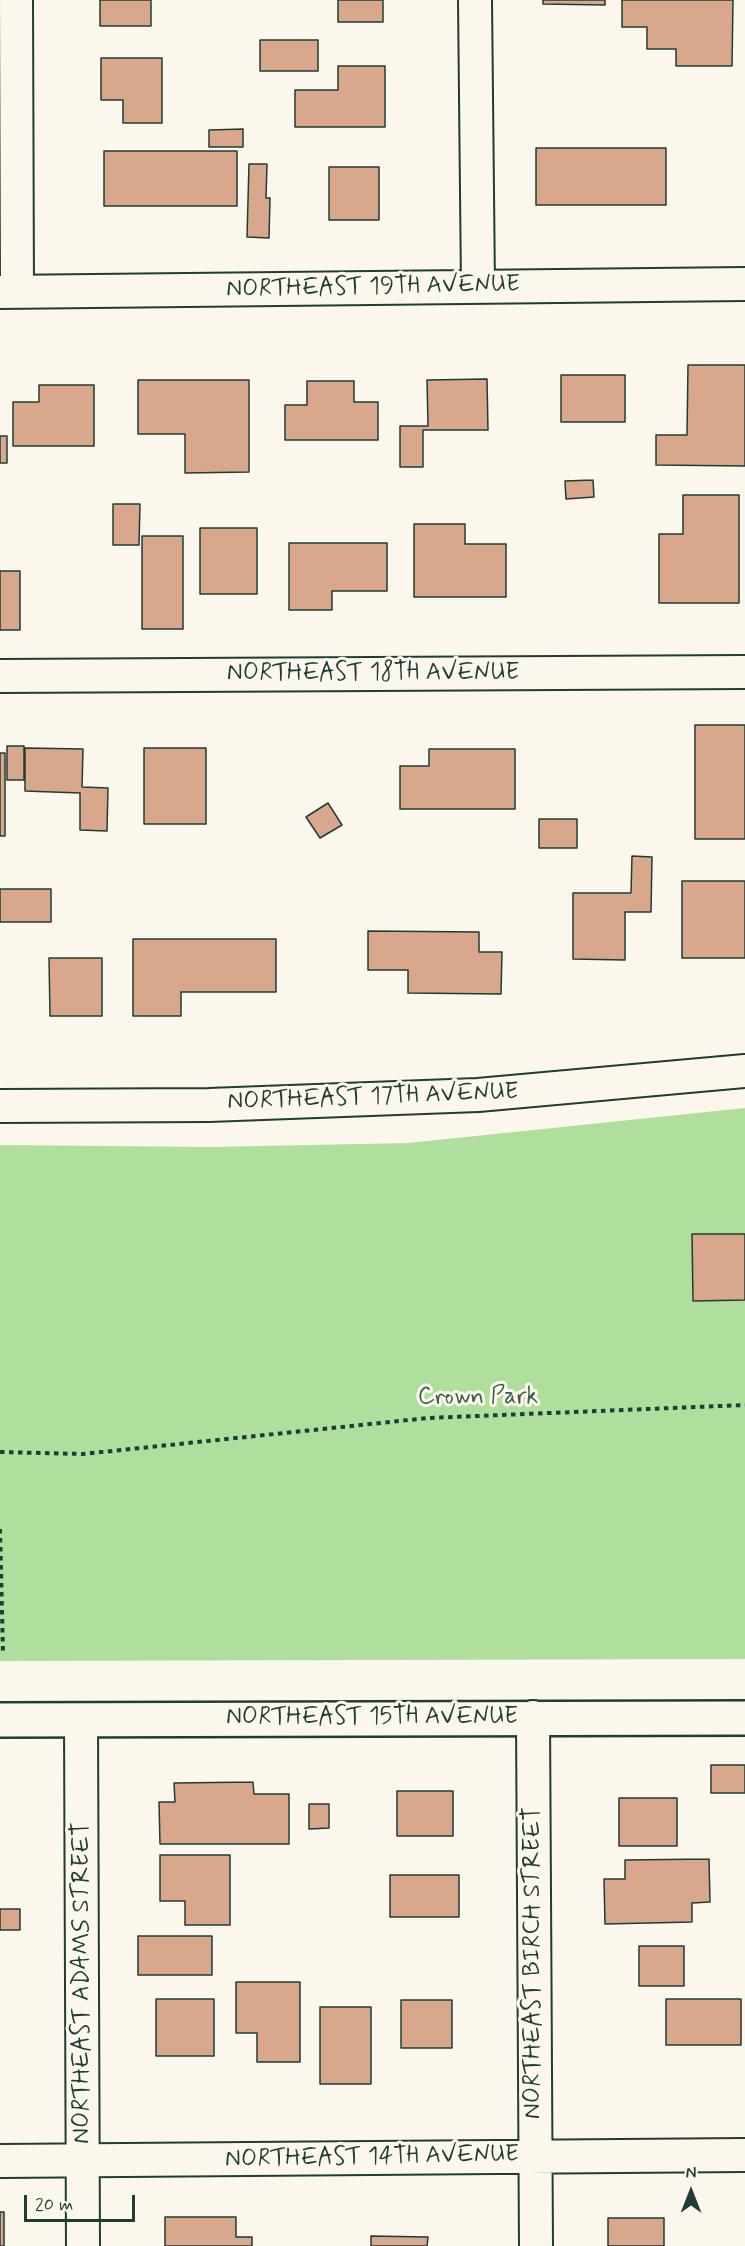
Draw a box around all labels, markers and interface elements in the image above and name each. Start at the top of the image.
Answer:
street label: NORTHEAST 19TH AVENUE [226,271,520,305]
street label: NORTHEAST 18TH AVENUE [227,660,519,688]
street label: NORTHEAST 17TH AVENUE [227,1079,519,1117]
park label: Crown Park [418,1384,538,1412]
street label: NORTHEAST 15TH AVENUE [226,1704,518,1732]
street label: NORTHEAST BIRCH STREET [520,1807,548,2119]
street label: NORTHEAST ADAMS STREET [69,1822,97,2144]
street label: NORTHEAST 14TH AVENUE [225,2141,519,2175]
north arrow [661,2162,721,2222]
text: N [686,2163,696,2184]
scale bar [27,2183,138,2221]
text: 20 m [35,2193,73,2217]

